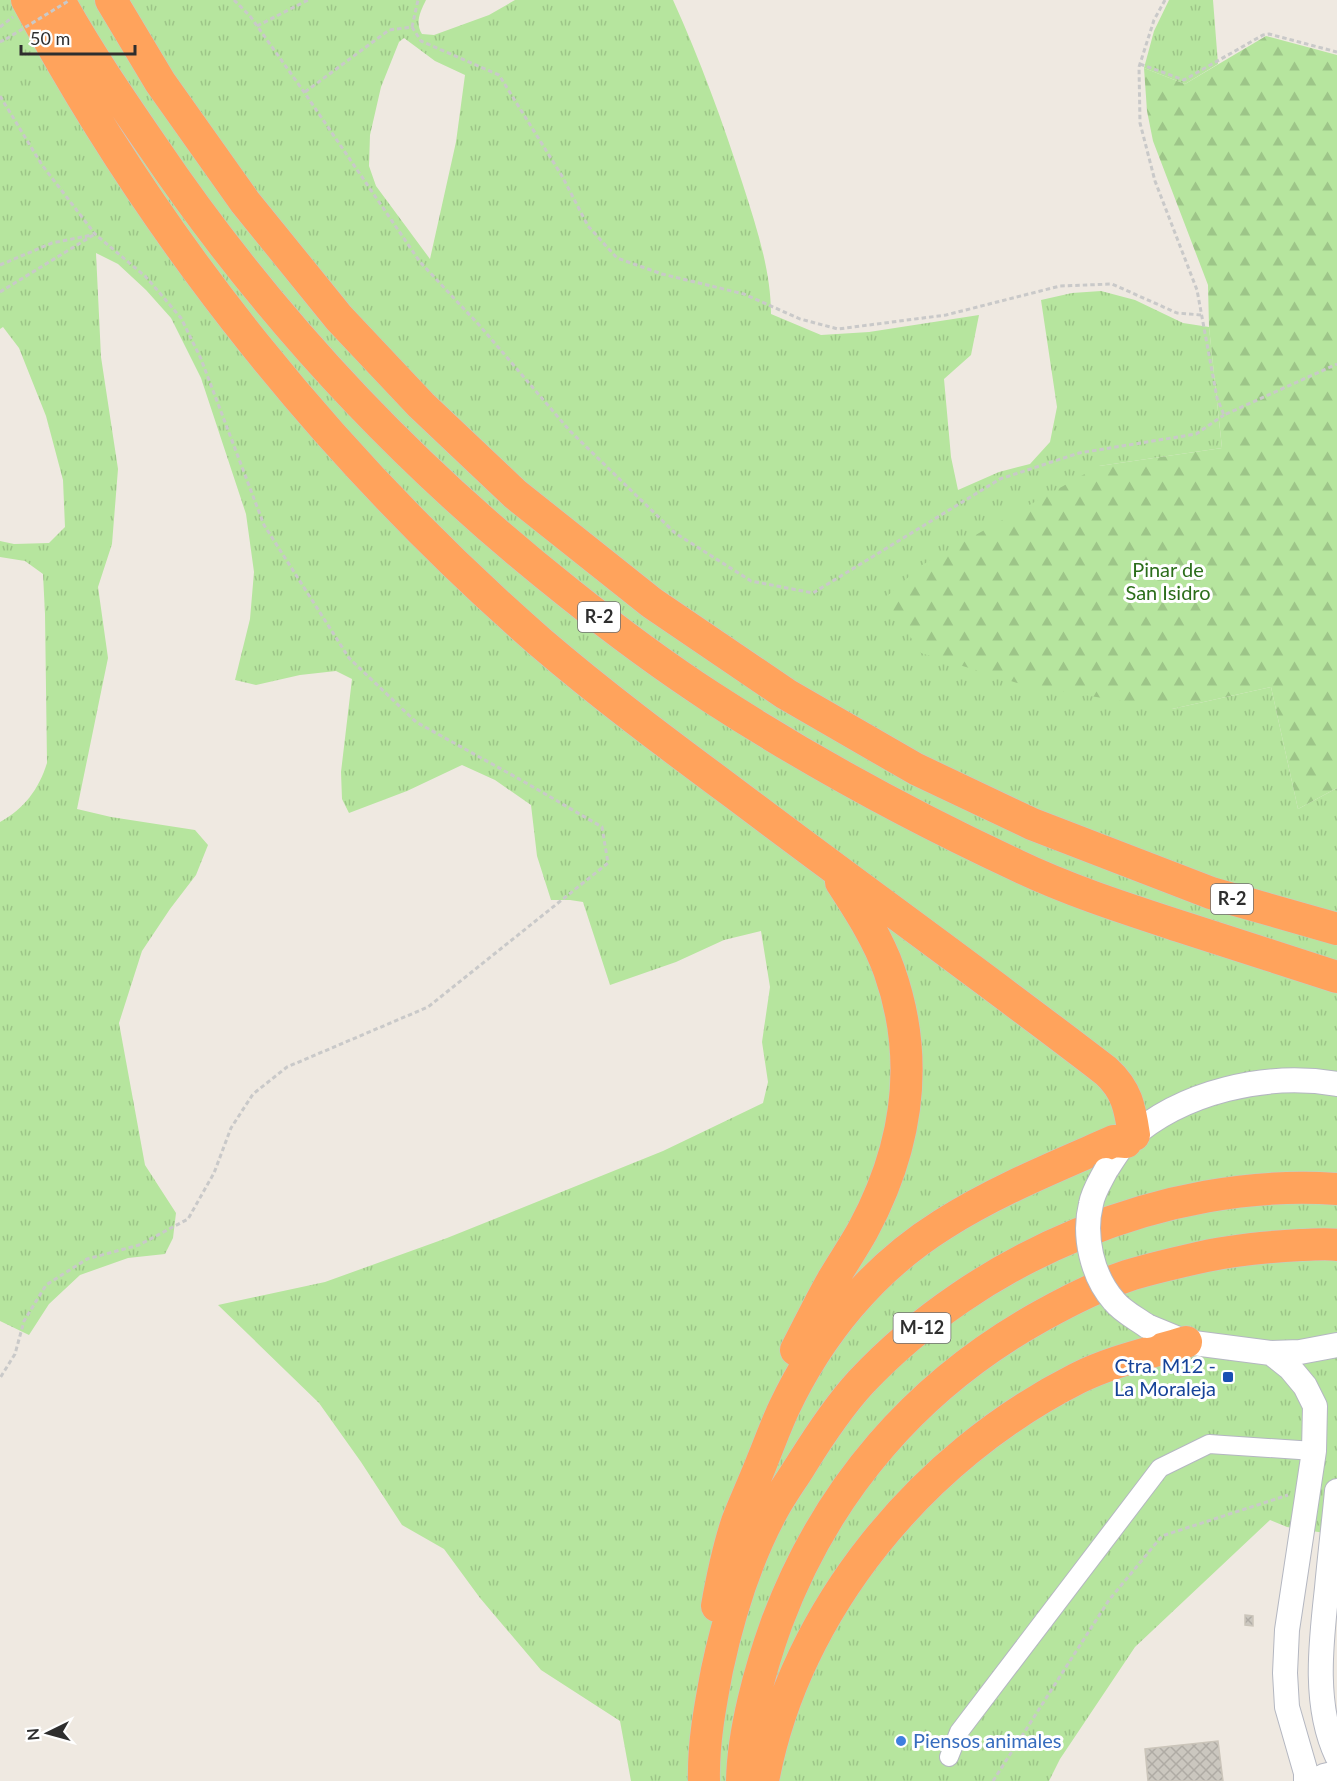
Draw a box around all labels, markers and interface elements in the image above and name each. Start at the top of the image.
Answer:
scale bar [21,18,135,56]
text: 50 m [30,27,70,49]
park label: Pinar de San Isidro [1125,557,1211,604]
road number: R-2 [578,602,620,632]
road number: R-2 [1211,884,1253,914]
road number: M-12 [894,1313,950,1343]
place label: Ctra. M12 - La Moraleja [1114,1353,1216,1400]
marker: Ctra. M12 - La Moraleja [1221,1370,1235,1384]
north arrow [18,1703,78,1763]
text: N [23,1727,43,1741]
place label: Piensos animales [913,1728,1061,1752]
marker: Piensos animales [894,1734,908,1748]

